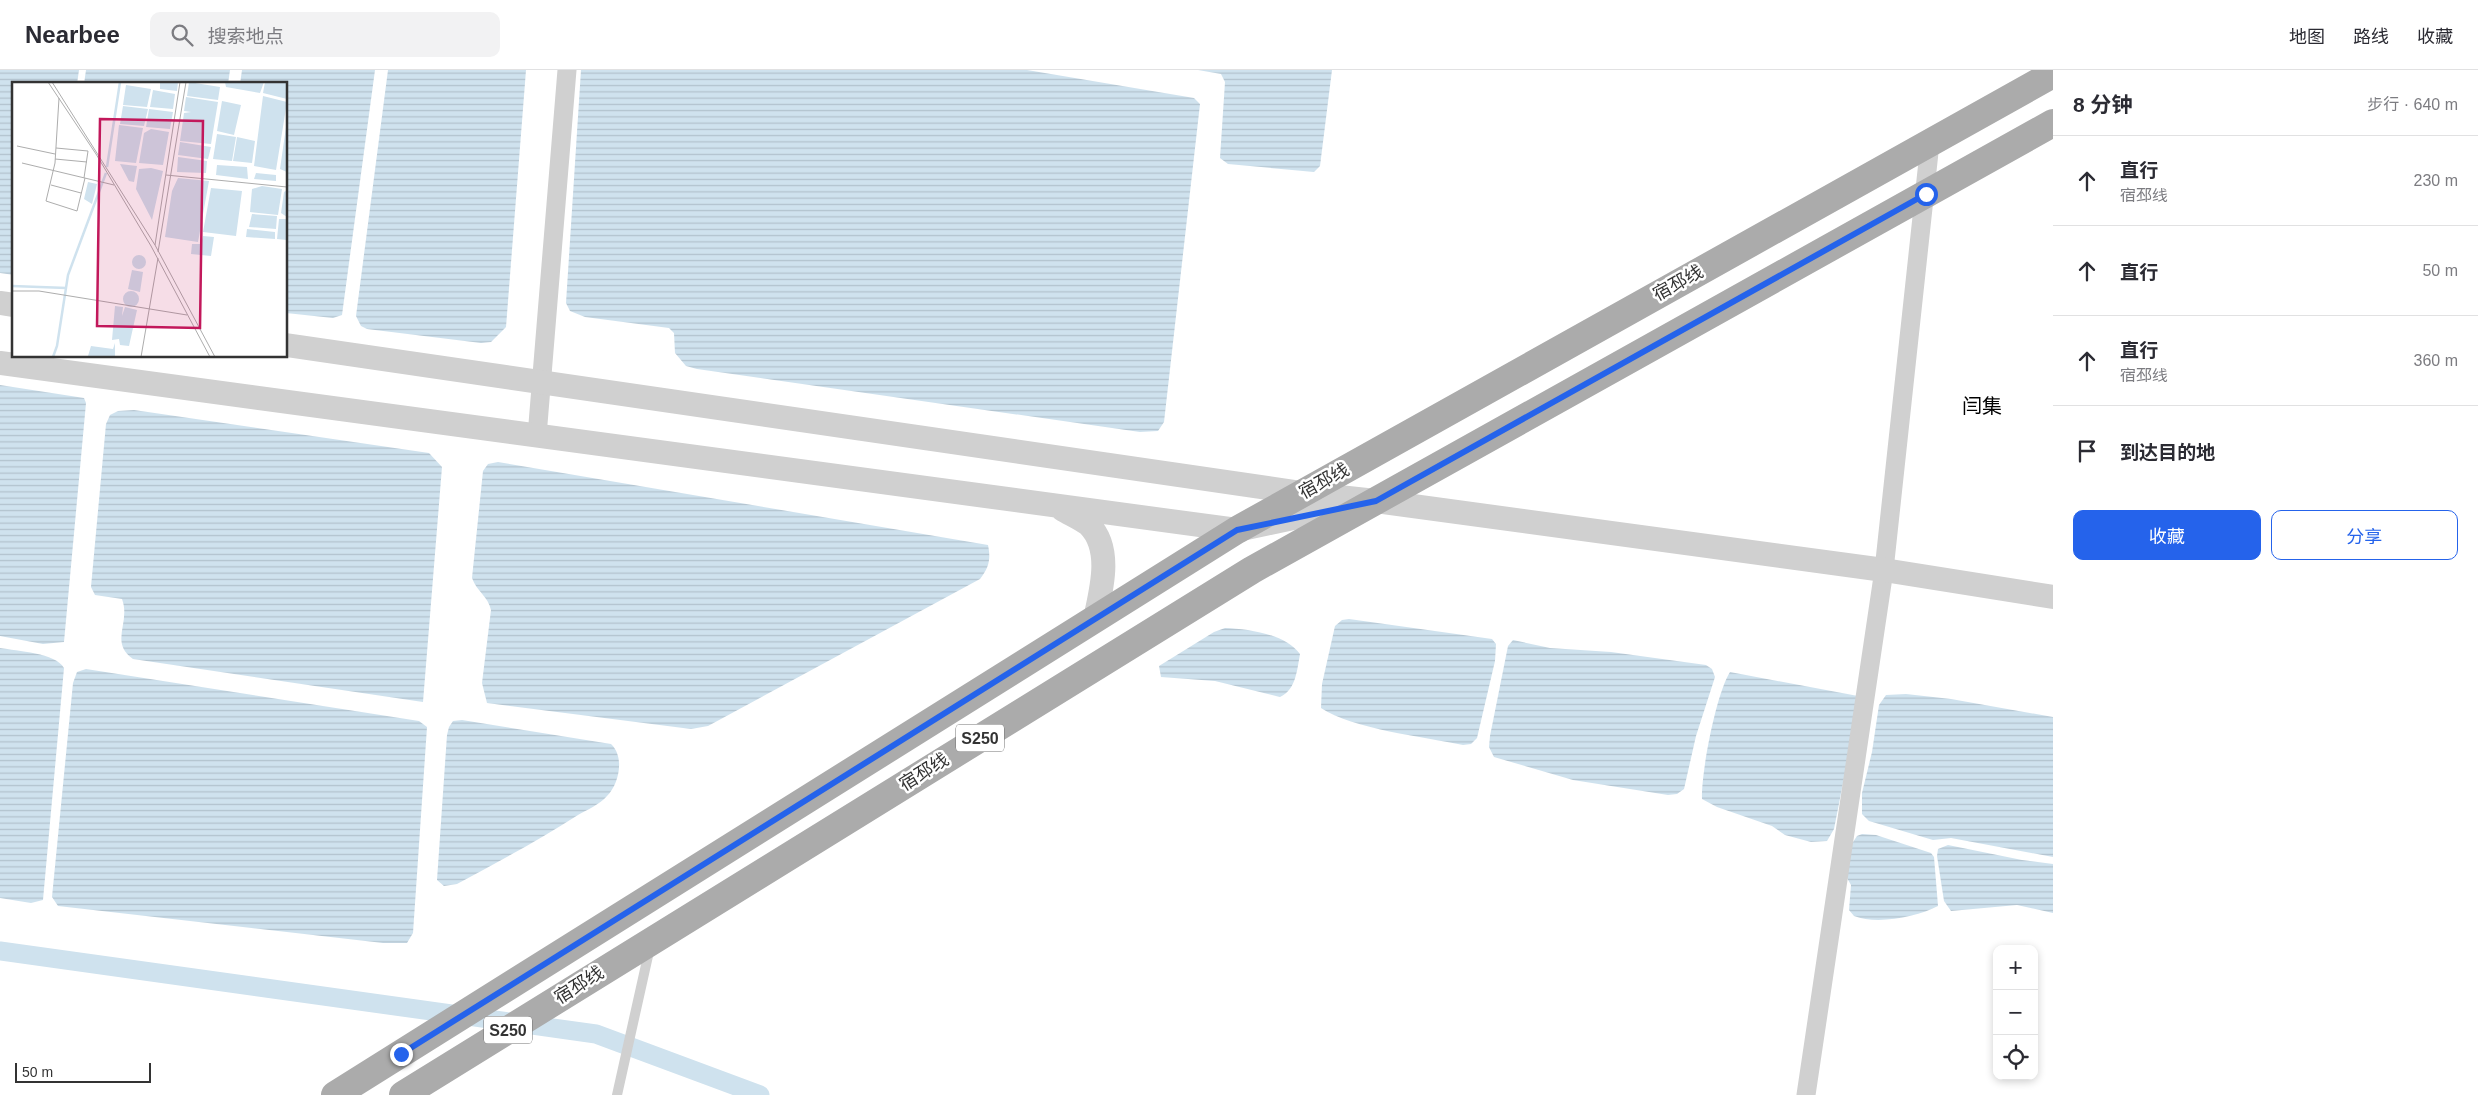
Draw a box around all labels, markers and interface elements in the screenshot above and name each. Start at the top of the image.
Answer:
search box [150,12,500,57]
text: Nearbee [25,21,120,48]
icon: search [168,21,196,49]
text: 搜索地点 [208,26,284,47]
text: 地图 [2289,27,2325,47]
text: 路线 [2353,27,2389,47]
text: 收藏 [2417,27,2453,47]
inset map [12,82,288,358]
text: 8 分钟 [2073,93,2133,116]
text: 步行 · 640 m [2367,96,2458,113]
text: 直行 [2120,160,2158,181]
icon: ahead [2073,167,2101,195]
text: 230 m [2414,172,2458,189]
route start [1915,183,1938,206]
text: 宿邳线 [2120,187,2168,204]
icon: ahead [2073,257,2101,285]
street label: 宿邳线 [1650,261,1706,305]
text: 直行 [2120,262,2158,283]
text: 50 m [2422,262,2458,279]
text: 直行 [2120,340,2158,361]
icon: ahead [2073,347,2101,375]
text: 360 m [2414,352,2458,369]
text: 宿邳线 [2120,367,2168,384]
district label: 闫集 [1962,395,2002,417]
icon: arrive [2073,437,2101,465]
text: 到达目的地 [2120,442,2215,463]
street label: 宿邳线 [1296,459,1352,503]
button: 收藏 [2073,510,2261,560]
button: 分享 [2271,510,2458,560]
road number: S250 [956,724,1004,751]
street label: 宿邳线 [896,749,952,795]
map controls [1993,945,2038,1080]
button: + [1993,945,2038,990]
street label: 宿邳线 [551,962,607,1008]
button: − [1993,990,2038,1035]
road number: S250 [484,1016,532,1044]
button: locate [1993,1035,2038,1080]
route end [390,1043,413,1066]
scale bar [15,1060,151,1083]
text: 50 m [22,1064,53,1080]

